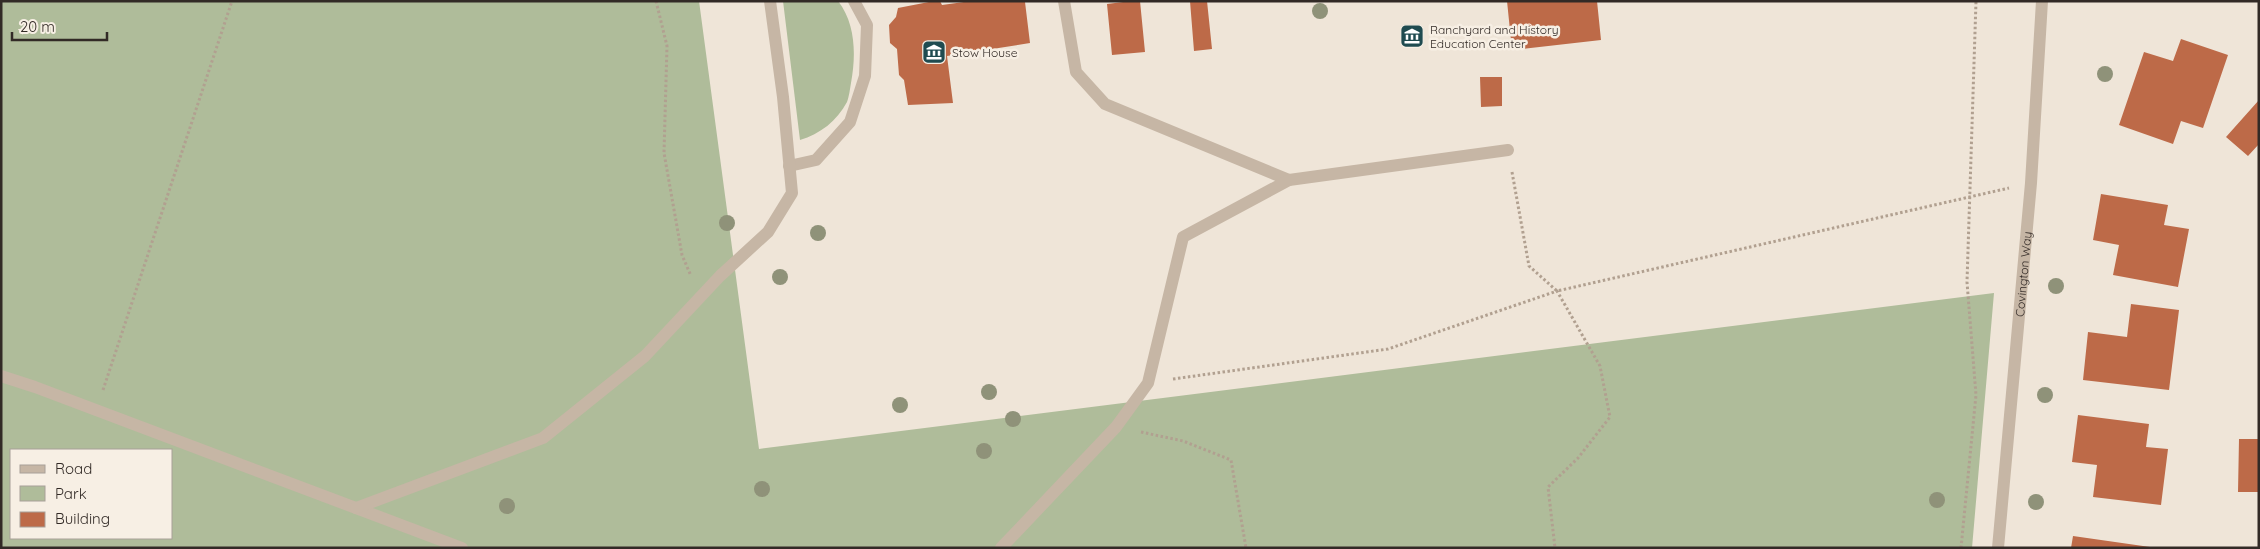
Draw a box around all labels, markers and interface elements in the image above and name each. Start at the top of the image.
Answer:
scale bar [12,10,108,42]
text: 20 m [20,17,55,36]
place label: Ranchyard and History Education Center [1430,22,1559,51]
museum icon: Ranchyard and History Education Center [1399,23,1425,49]
museum icon: Stow House [921,39,947,65]
place label: Stow House [952,45,1018,60]
street label: Covington Way [2011,231,2034,317]
legend [10,449,172,539]
text: Road [55,459,92,478]
text: Park [55,484,87,503]
text: Building [55,509,110,528]

